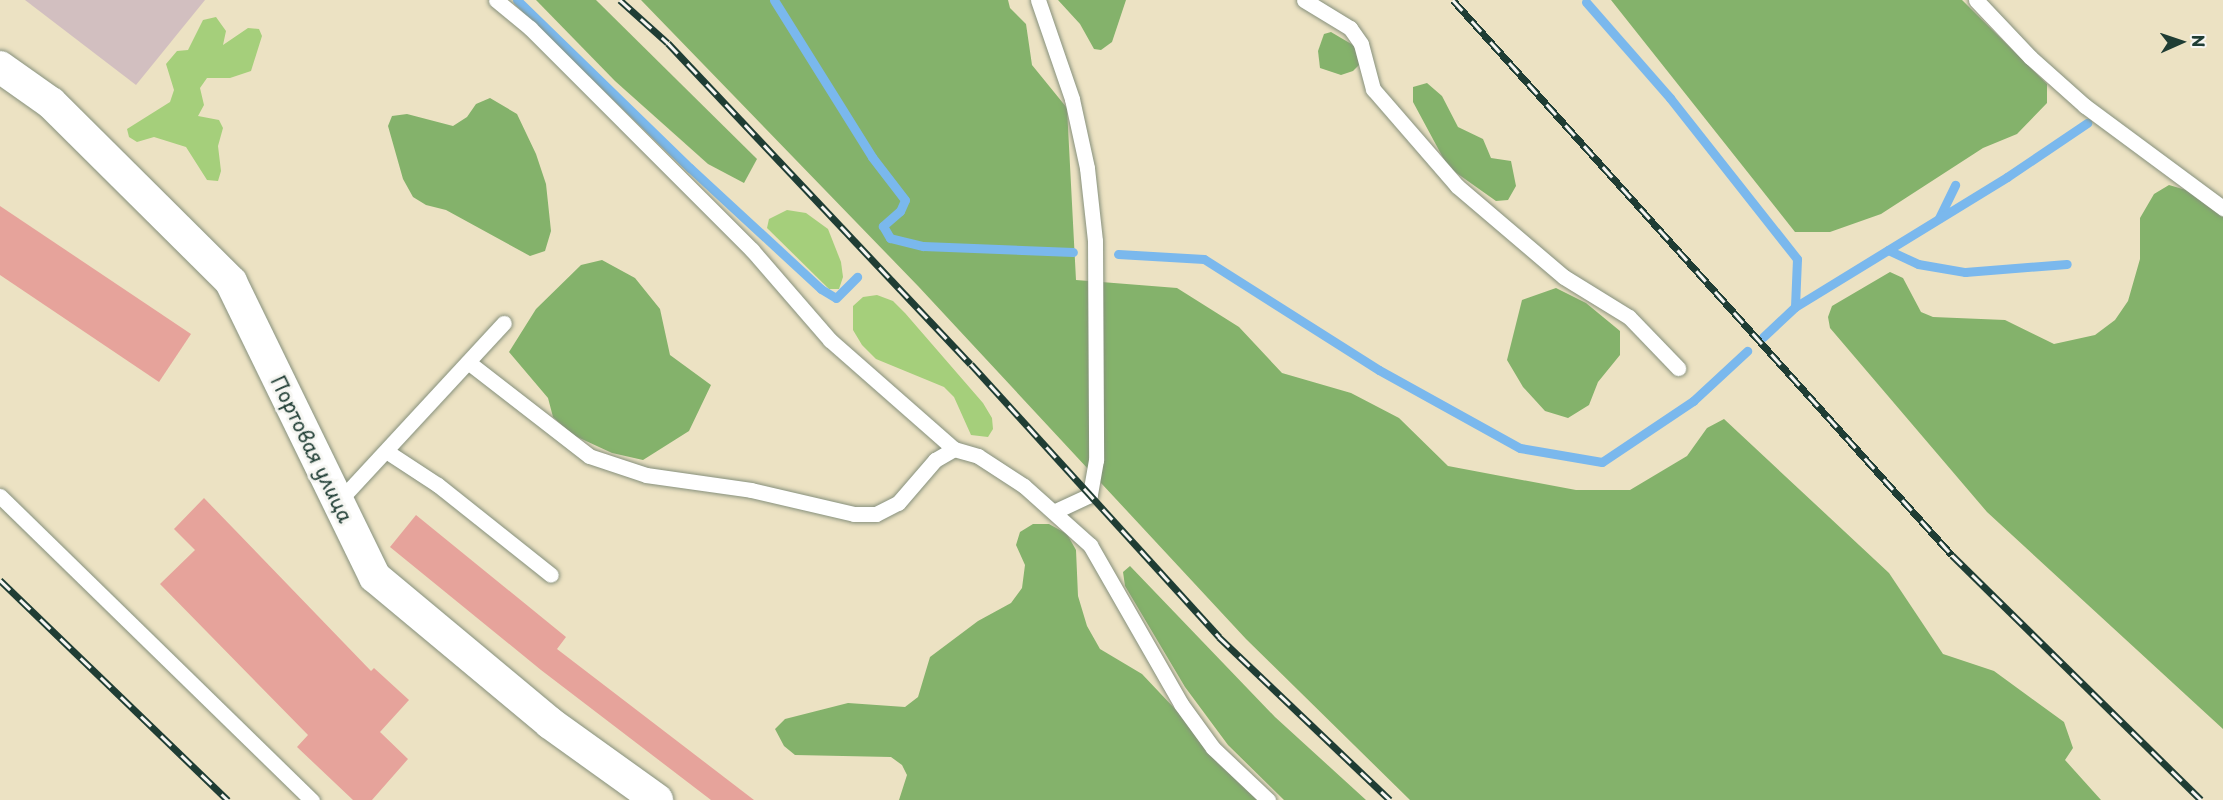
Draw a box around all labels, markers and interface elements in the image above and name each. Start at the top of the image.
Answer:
north arrow [2151,12,2211,72]
text: N [2187,34,2211,48]
street label: Портовая улица [266,371,358,527]

